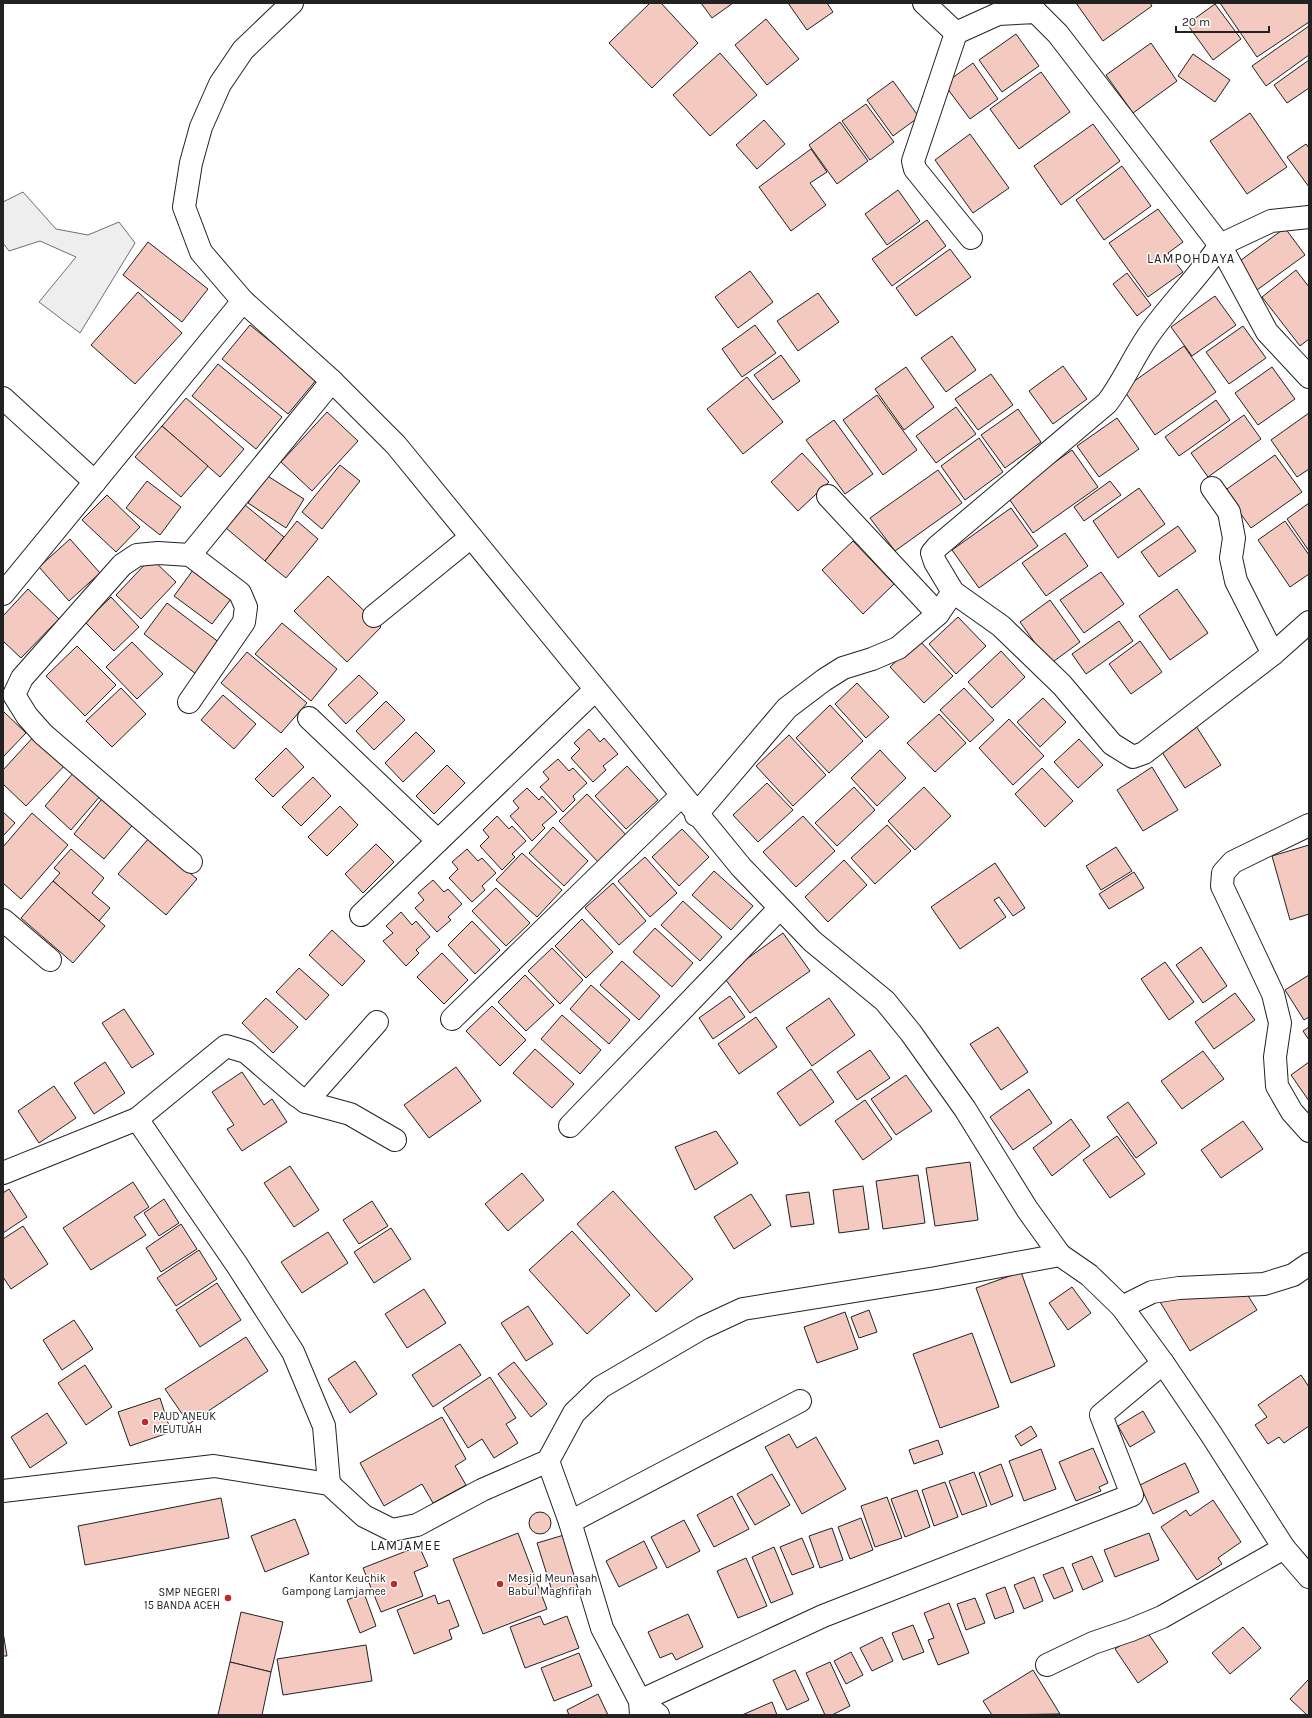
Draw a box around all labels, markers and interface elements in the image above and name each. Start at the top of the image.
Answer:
scale bar [1176,8,1269,34]
text: 20 m [1182,15,1210,29]
district label: LAMPOHDAYA [1147,251,1235,266]
place label: PAUD ANEUK MEUTUAH [153,1410,216,1436]
marker: PAUD ANEUK MEUTUAH [140,1417,150,1427]
district label: LAMJAMEE [371,1538,441,1553]
place label: Kantor Keuchik Gampong Lamjamee [282,1572,386,1598]
place label: Mesjid Meunasah Babul Maghfirah [508,1572,597,1598]
marker: Kantor Keuchik Gampong Lamjamee [389,1579,399,1589]
marker: Mesjid Meunasah Babul Maghfirah [495,1579,505,1589]
place label: SMP NEGERI 15 BANDA ACEH [144,1586,220,1612]
marker: SMP NEGERI 15 BANDA ACEH [223,1593,233,1603]

